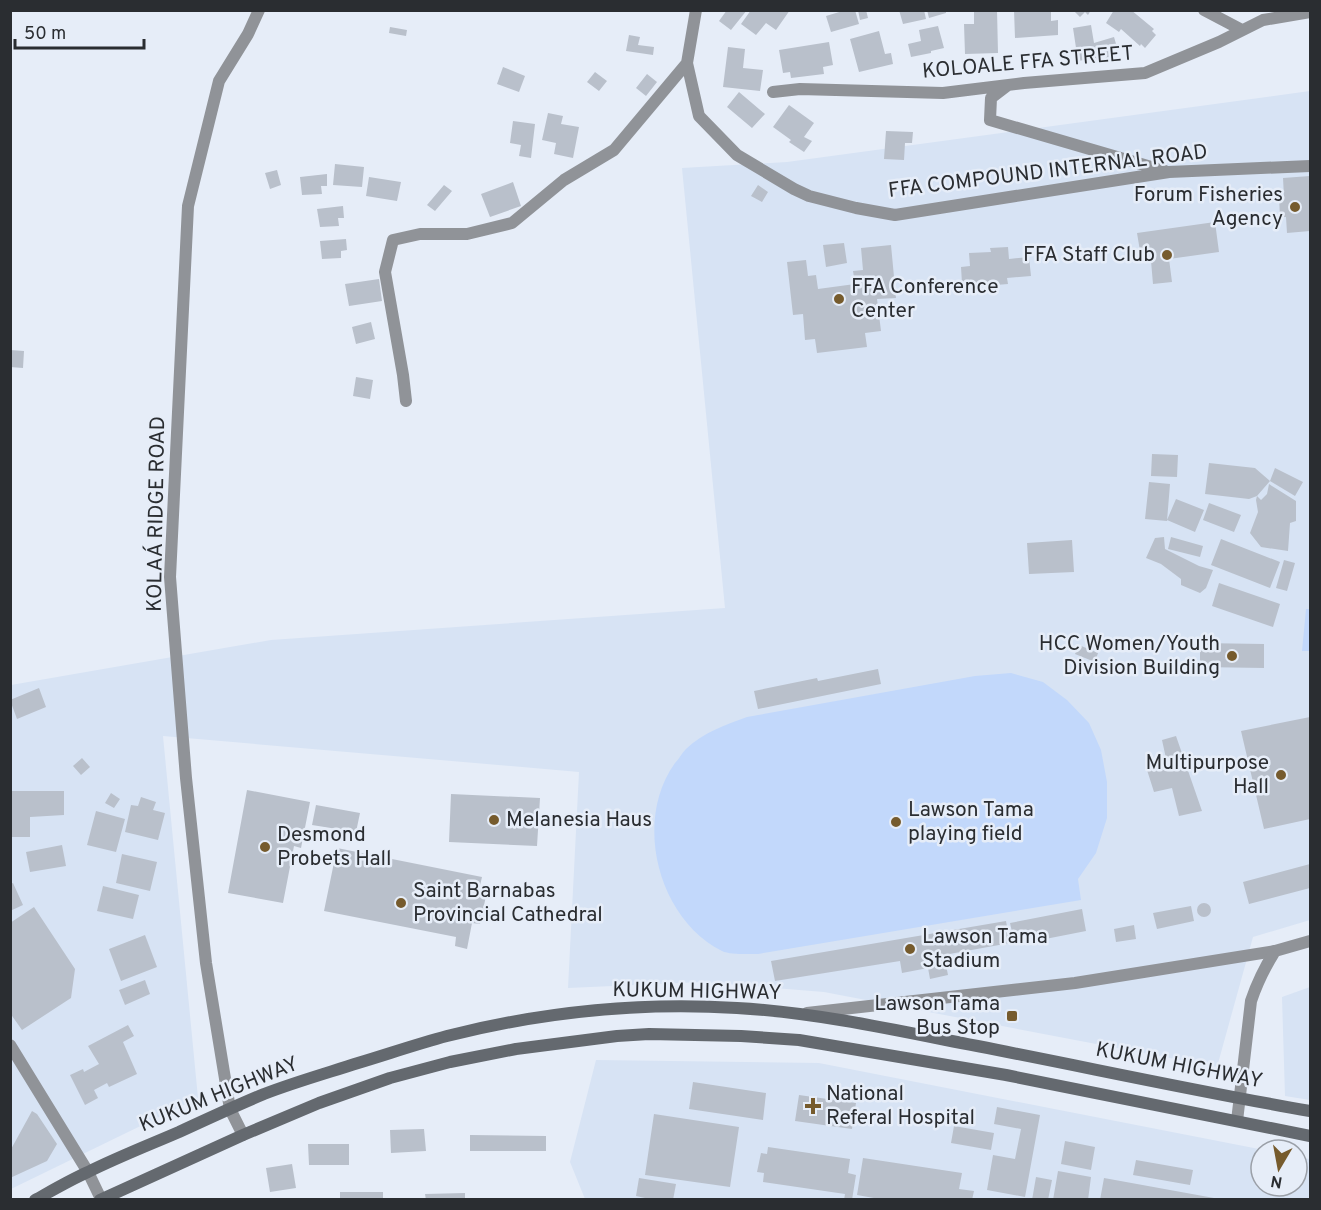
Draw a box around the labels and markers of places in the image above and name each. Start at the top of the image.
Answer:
place label: Forum Fisheries Agency [1134,182,1283,233]
marker: Forum Fisheries Agency [1288,200,1302,214]
place label: FFA Staff Club [1023,242,1155,269]
marker: FFA Staff Club [1160,248,1174,262]
place label: FFA Conference Center [851,274,998,325]
marker: FFA Conference Center [832,292,846,306]
place label: HCC Women/Youth Division Building [1039,631,1220,682]
marker: HCC Women/Youth Division Building [1225,649,1239,663]
place label: Multipurpose Hall [1145,750,1269,801]
marker: Multipurpose Hall [1274,768,1288,782]
place label: Lawson Tama playing field [908,797,1034,848]
place label: Melanesia Haus [506,807,652,834]
marker: Melanesia Haus [487,813,501,827]
marker: Lawson Tama playing field [889,815,903,829]
place label: Desmond Probets Hall [277,822,391,873]
marker: Desmond Probets Hall [258,840,272,854]
place label: Saint Barnabas Provincial Cathedral [413,878,603,929]
marker: Saint Barnabas Provincial Cathedral [394,896,408,910]
place label: Lawson Tama Stadium [922,924,1048,975]
marker: Lawson Tama Stadium [903,942,917,956]
place label: Lawson Tama Bus Stop [874,991,1000,1042]
marker: Lawson Tama Bus Stop [1005,1009,1019,1023]
place label: National Referal Hospital [826,1081,975,1132]
marker: National Referal Hospital [804,1097,822,1115]

